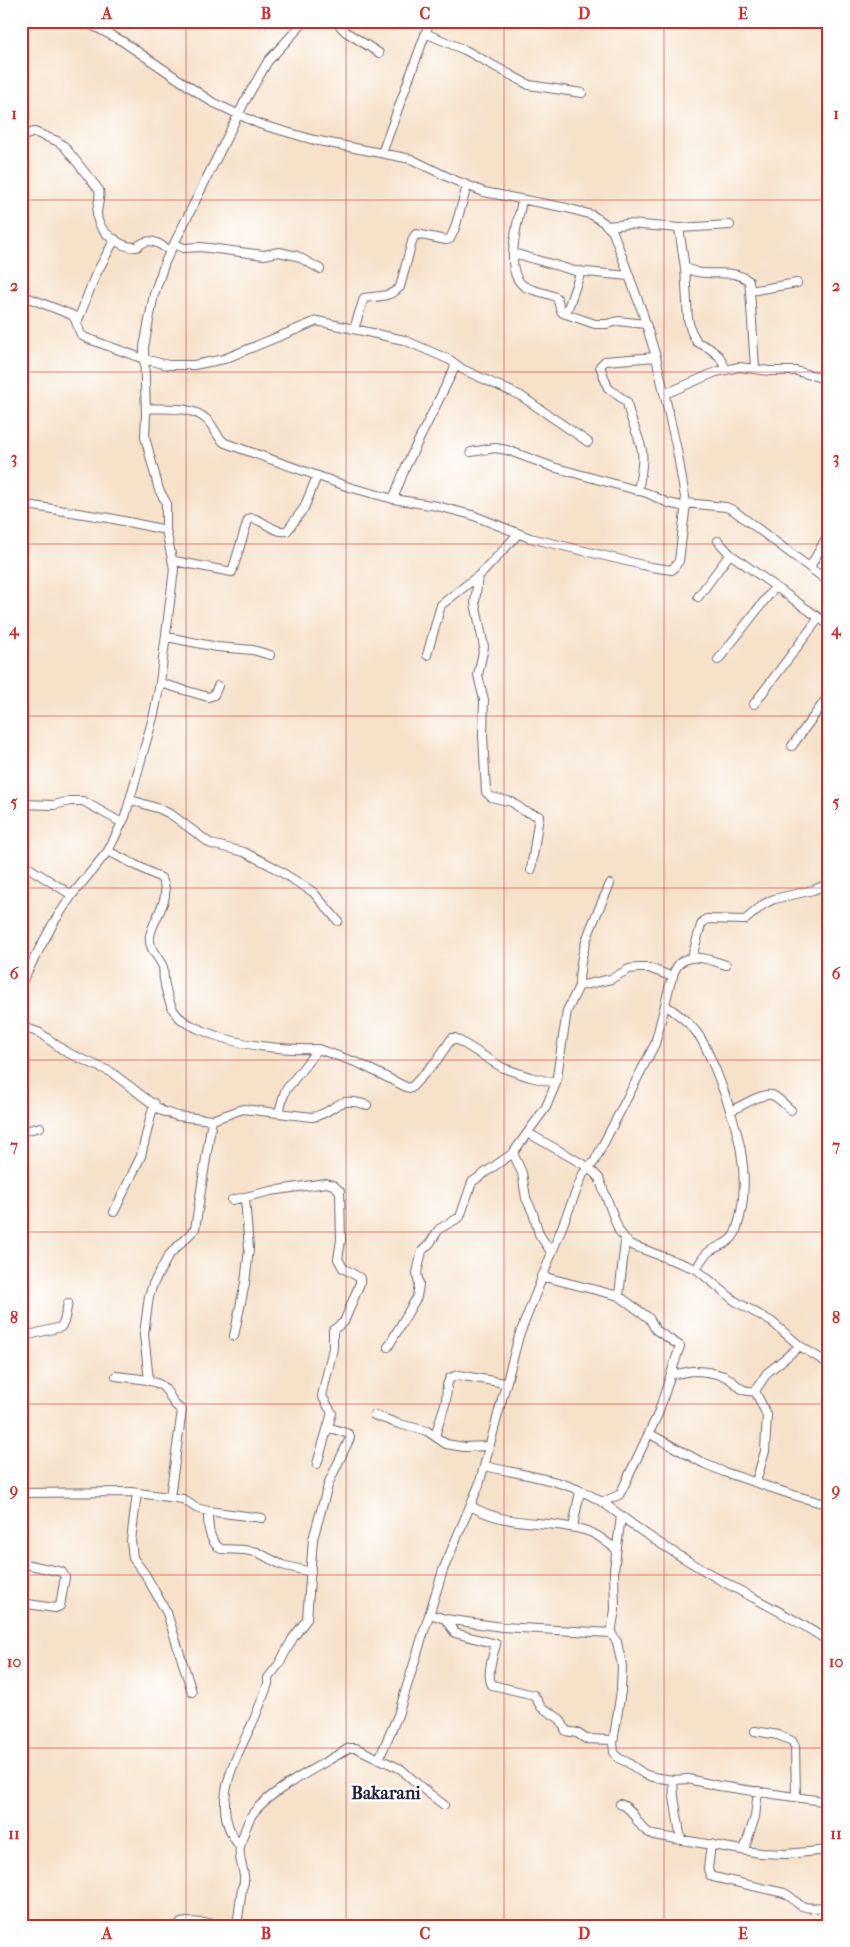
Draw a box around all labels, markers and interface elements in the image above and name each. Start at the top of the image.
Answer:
text: A [101,4,113,23]
text: B [261,4,271,23]
text: C [420,4,431,23]
text: D [578,4,590,23]
text: E [738,4,748,23]
text: 1 [11,104,17,123]
text: 1 [833,104,839,123]
text: 2 [10,276,18,295]
text: 2 [832,276,840,295]
text: 3 [11,448,17,468]
text: 3 [833,448,839,468]
text: 4 [8,620,20,640]
text: 4 [830,620,842,640]
text: 5 [11,792,18,811]
text: 5 [833,792,840,811]
text: 6 [10,964,19,983]
text: 6 [832,964,841,983]
text: 7 [9,1136,18,1155]
text: 7 [831,1136,840,1155]
text: 8 [10,1308,18,1327]
text: 8 [832,1308,840,1327]
text: 9 [9,1480,18,1500]
text: 9 [831,1480,840,1500]
text: 10 [7,1652,21,1671]
text: 10 [829,1652,843,1671]
district label: Bakarani [351,1783,421,1804]
text: 11 [8,1824,20,1843]
text: 11 [830,1824,842,1843]
text: A [101,1924,113,1943]
text: B [261,1924,271,1943]
text: C [420,1924,431,1943]
text: D [578,1924,590,1943]
text: E [738,1924,748,1943]

